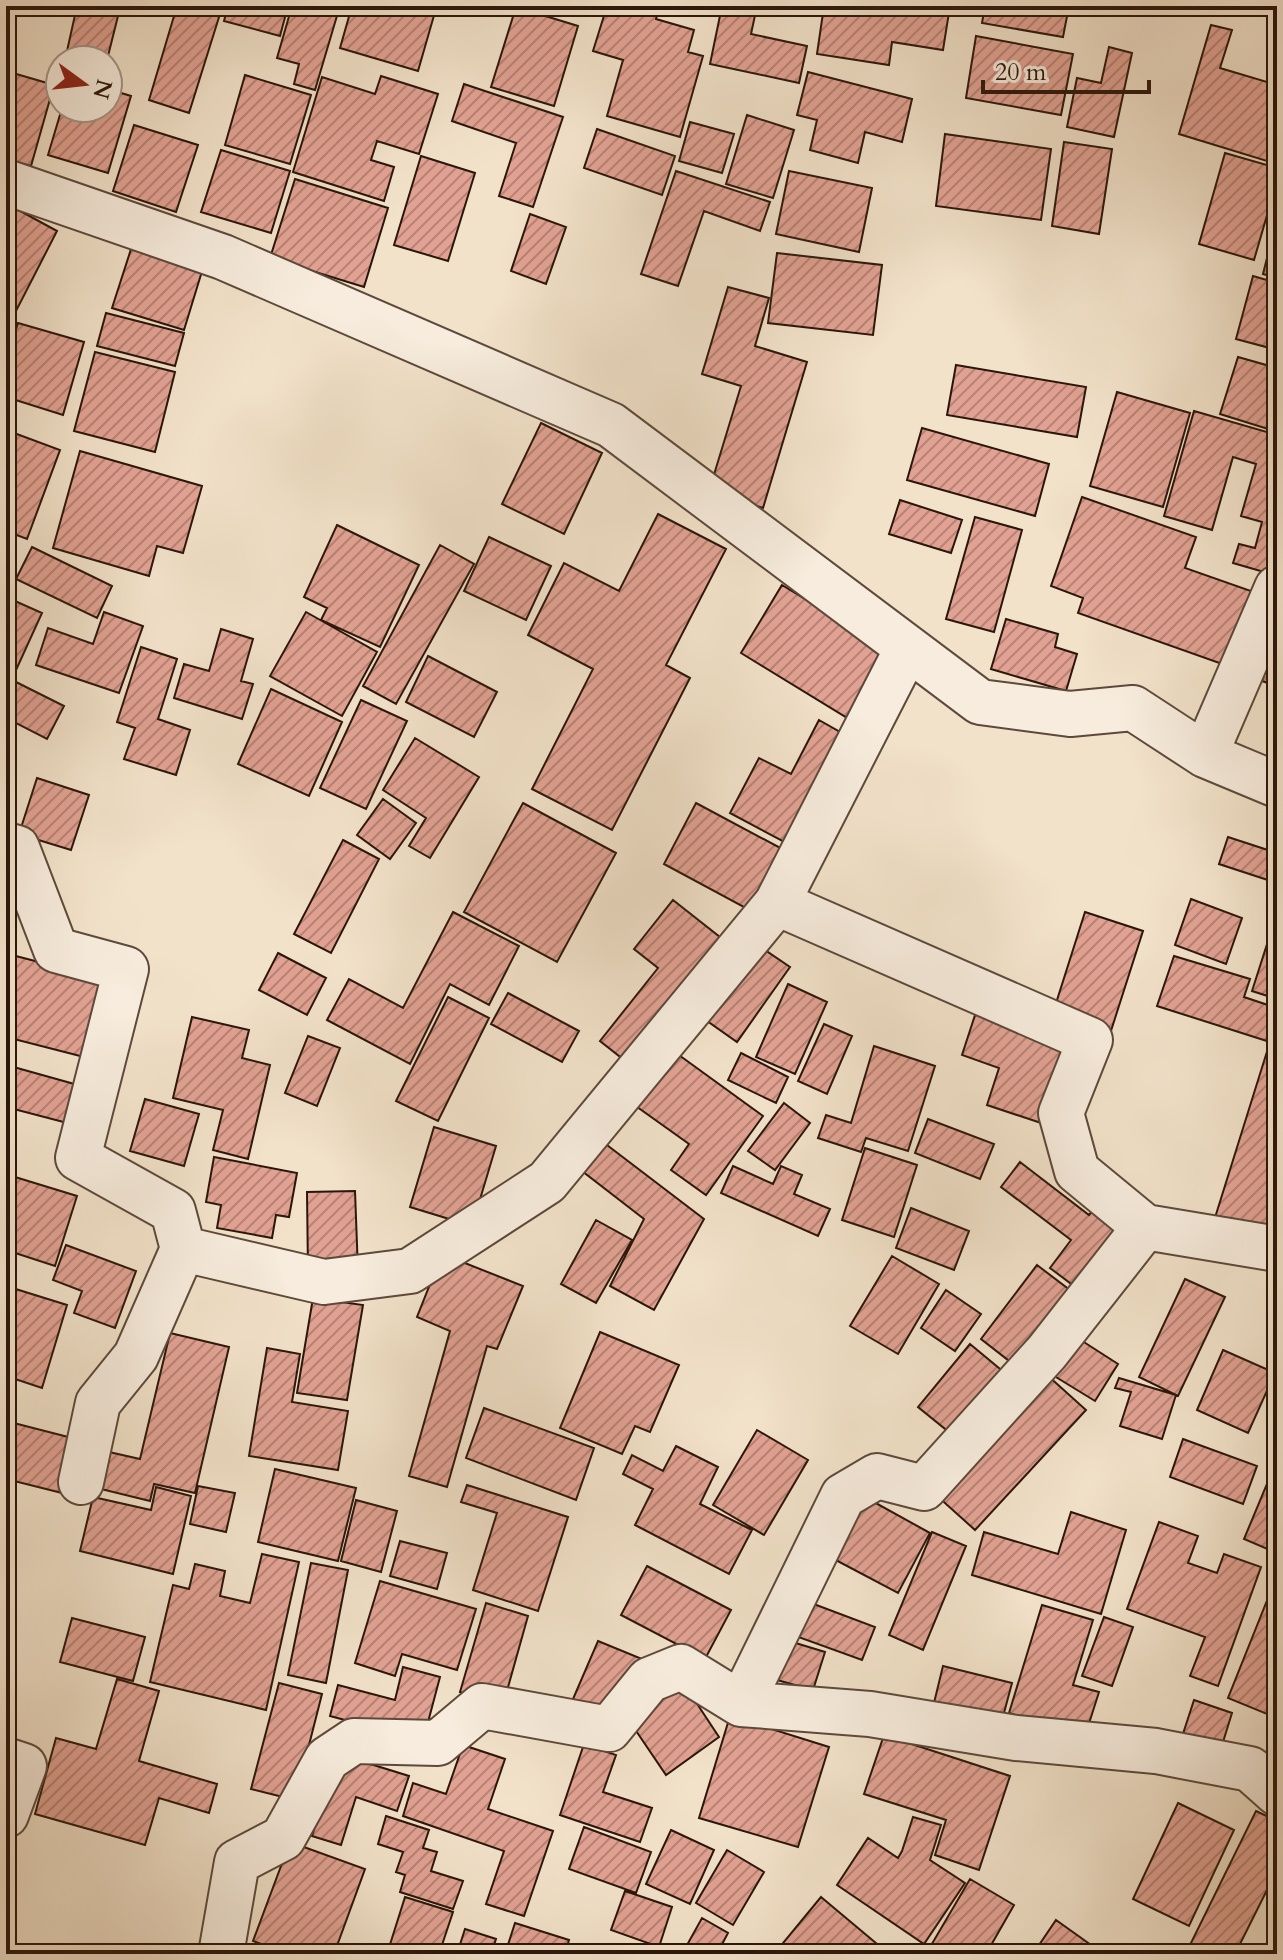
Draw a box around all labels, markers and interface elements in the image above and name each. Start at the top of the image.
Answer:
north arrow [44,44,124,124]
scale bar [983,44,1149,94]
text: 20 m [995,56,1047,89]
text: N [85,76,119,102]

